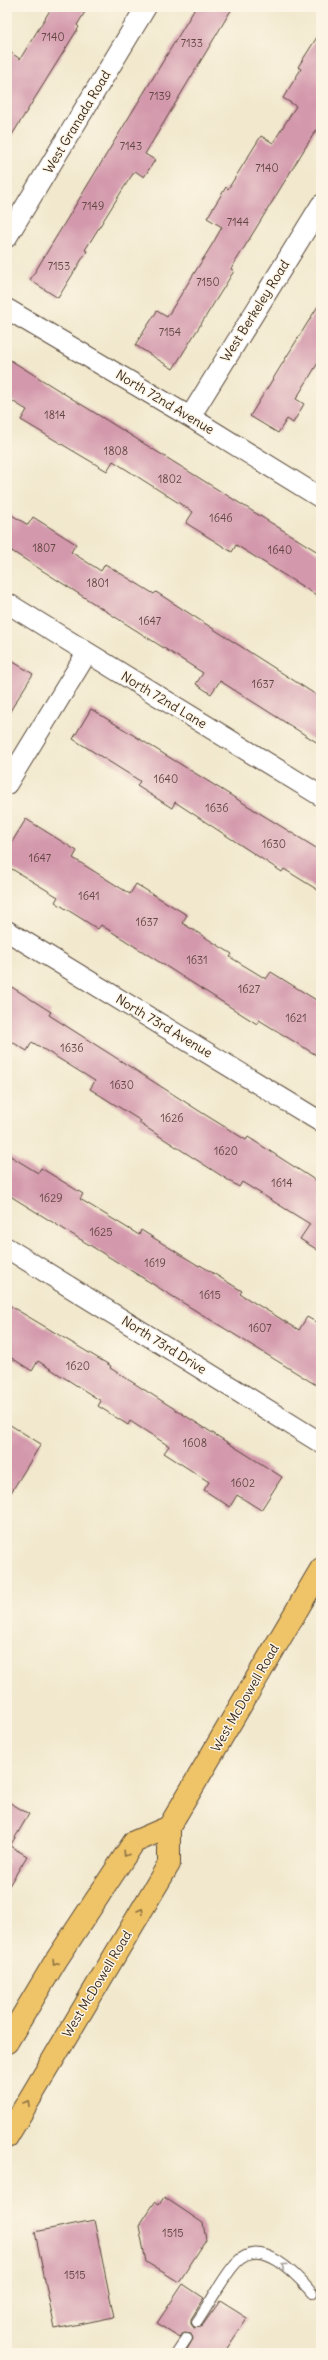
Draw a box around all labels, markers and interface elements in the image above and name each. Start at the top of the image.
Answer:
house number: 7140 [41,30,65,44]
house number: 7133 [181,36,203,50]
street label: West Granada Road [40,67,115,177]
house number: 7139 [149,89,171,103]
house number: 7143 [120,139,142,153]
house number: 7140 [255,161,279,175]
house number: 7149 [82,199,104,213]
house number: 7144 [227,215,249,229]
street label: West Berkeley Road [217,257,293,365]
house number: 7153 [48,259,70,273]
house number: 7150 [196,275,220,289]
house number: 7154 [159,325,181,339]
street label: North 72nd Avenue [113,366,217,438]
house number: 1814 [44,408,66,422]
house number: 1808 [104,444,128,458]
house number: 1802 [158,472,182,486]
house number: 1646 [209,511,233,525]
house number: 1807 [32,541,56,555]
house number: 1640 [268,543,292,557]
house number: 1801 [87,576,109,590]
house number: 1647 [139,614,162,628]
street label: North 72nd Lane [118,668,210,732]
house number: 1637 [252,677,275,691]
house number: 1640 [154,772,178,786]
house number: 1636 [205,801,229,815]
house number: 1630 [262,837,286,851]
house number: 1647 [29,851,52,865]
house number: 1641 [78,889,100,903]
house number: 1637 [136,915,159,929]
house number: 1631 [186,953,208,967]
house number: 1627 [238,982,261,996]
street label: North 73rd Avenue [113,990,215,1062]
house number: 1621 [285,1011,307,1025]
house number: 1636 [60,1041,84,1055]
house number: 1630 [110,1078,134,1092]
house number: 1626 [160,1111,184,1125]
house number: 1620 [214,1144,238,1158]
house number: 1614 [271,1176,293,1190]
house number: 1629 [39,1191,63,1205]
house number: 1625 [89,1225,113,1239]
house number: 1619 [144,1256,166,1270]
house number: 1615 [199,1288,221,1302]
street label: North 73rd Drive [118,1312,210,1378]
house number: 1607 [248,1321,272,1335]
house number: 1620 [66,1359,90,1373]
house number: 1608 [183,1436,207,1450]
house number: 1602 [231,1476,255,1490]
street label: West McDowell Road [207,1641,283,1755]
one-way arrow [123,1850,131,1857]
one-way arrow [136,1908,143,1915]
street label: West McDowell Road [58,1927,136,2041]
one-way arrow [52,1958,59,1965]
one-way arrow [22,2100,29,2107]
house number: 1515 [162,2226,184,2240]
one-way arrow [282,2264,289,2271]
house number: 1515 [64,2268,86,2282]

